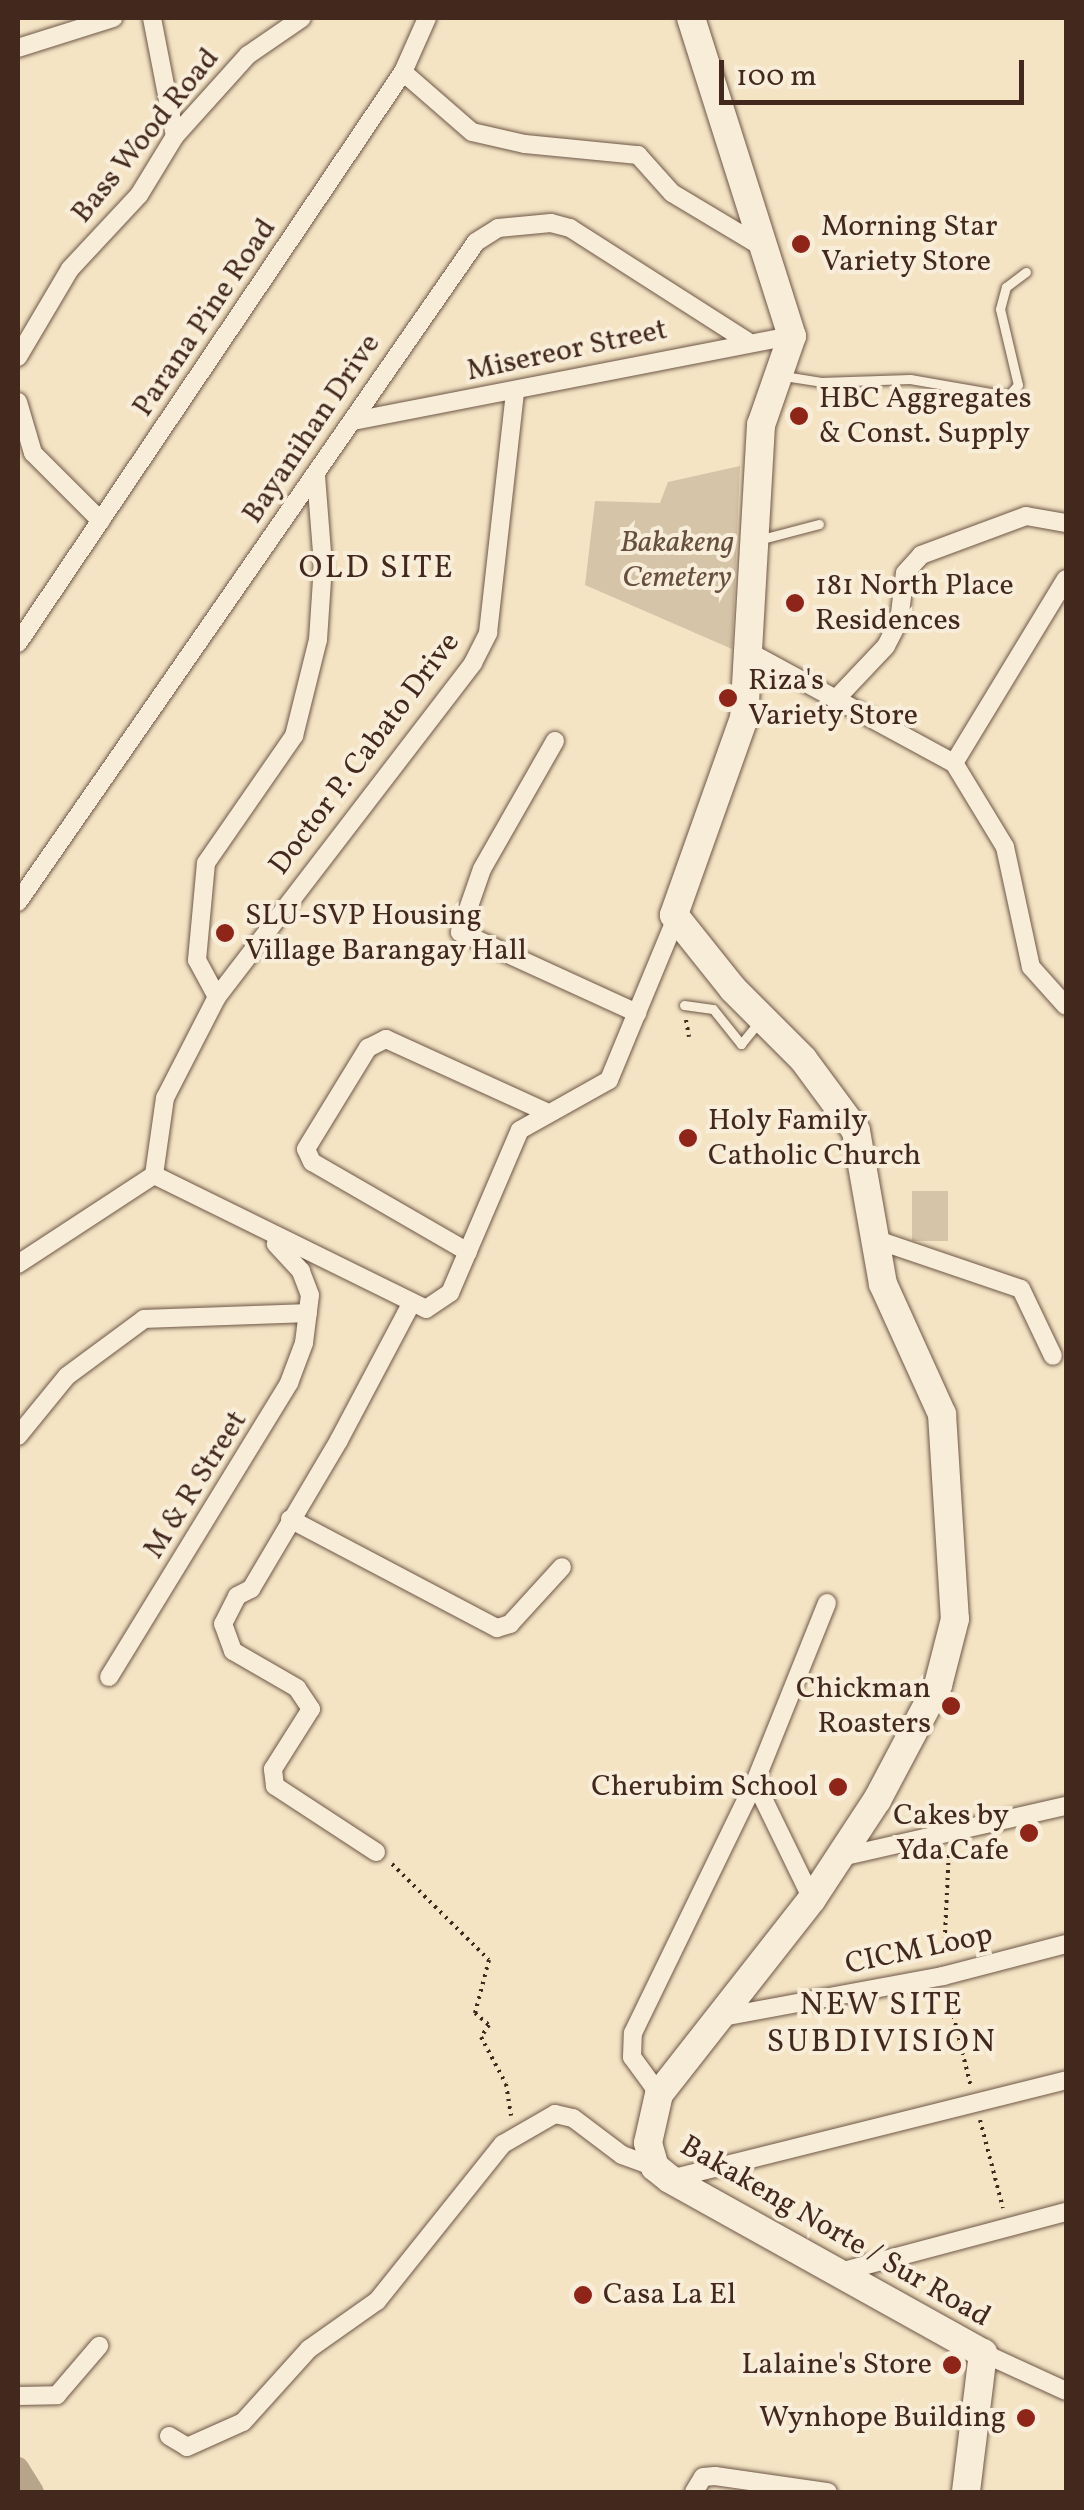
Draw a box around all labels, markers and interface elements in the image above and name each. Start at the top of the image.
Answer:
scale bar [724,40,1029,102]
street label: Bass Wood Road [64,41,228,231]
text: 100 m [736,56,817,98]
place label: Morning Star Variety Store [821,209,998,280]
street label: Parana Pine Road [125,212,285,424]
marker: Morning Star Variety Store [790,233,812,255]
street label: Misereor Street [464,312,670,390]
street label: Bayanihan Drive [235,327,389,531]
place label: HBC Aggregates & Const. Supply [819,381,1032,452]
marker: HBC Aggregates & Const. Supply [788,405,810,427]
park label: Bakakeng Cemetery [620,525,734,596]
district label: OLD SITE [299,550,455,588]
place label: 181 North Place Residences [815,568,1014,638]
marker: 181 North Place Residences [784,592,806,614]
street label: Doctor P. Cabato Drive [262,626,468,882]
place label: Riza's Variety Store [748,663,919,734]
marker: Riza's Variety Store [717,687,739,709]
place label: SLU-SVP Housing Village Barangay Hall [245,898,528,968]
marker: SLU-SVP Housing Village Barangay Hall [214,922,236,944]
place label: Holy Family Catholic Church [708,1103,921,1174]
marker: Holy Family Catholic Church [677,1127,699,1149]
street label: M & R Street [136,1405,256,1565]
place label: Chickman Roasters [796,1671,931,1742]
marker: Chickman Roasters [940,1695,962,1717]
place label: Cherubim School [591,1769,818,1805]
marker: Cherubim School [827,1776,849,1798]
place label: Cakes by Yda Cafe [893,1798,1009,1868]
marker: Cakes by Yda Cafe [1018,1822,1040,1844]
street label: CICM Loop [842,1917,996,1983]
district label: NEW SITE SUBDIVISION [767,1988,997,2063]
street label: Bakakeng Norte / Sur Road [673,2128,997,2336]
place label: Casa La El [603,2277,736,2313]
marker: Casa La El [572,2284,594,2306]
place label: Lalaine's Store [741,2347,932,2383]
marker: Lalaine's Store [941,2354,963,2376]
place label: Wynhope Building [759,2400,1006,2436]
marker: Wynhope Building [1015,2407,1037,2429]

